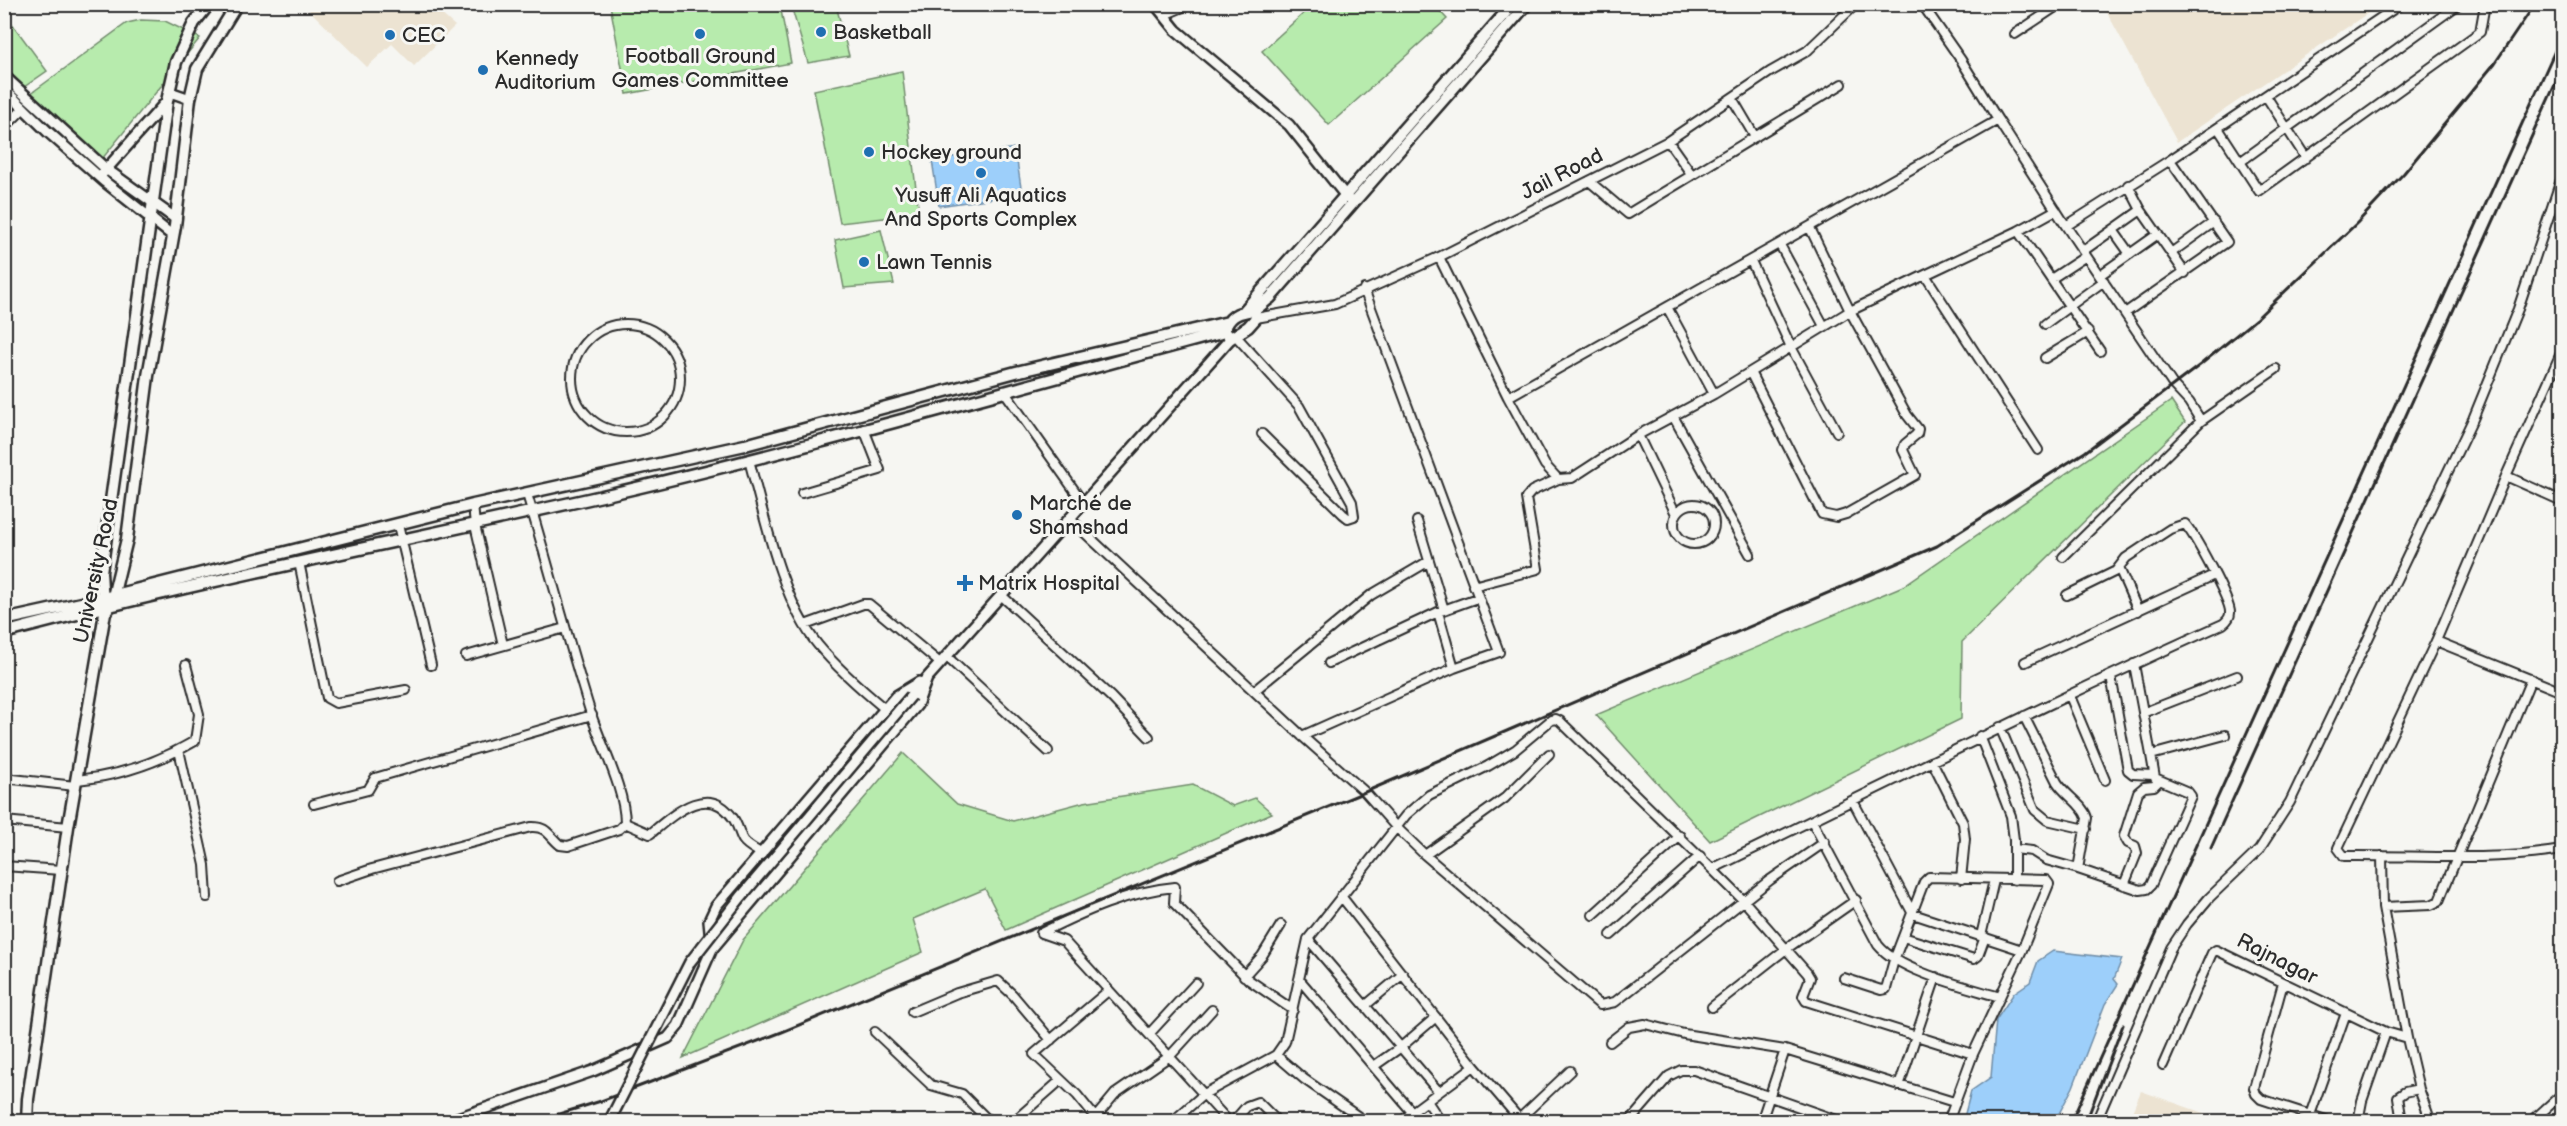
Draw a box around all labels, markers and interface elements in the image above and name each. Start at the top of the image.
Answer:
place label: Basketball [833,20,932,45]
place label: CEC [402,23,445,48]
marker: Basketball [814,25,828,39]
marker: Football Ground Games Committee [693,27,707,41]
marker: CEC [383,28,397,42]
place label: Football Ground Games Committee [611,44,789,93]
place label: Kennedy Auditorium [495,46,596,95]
marker: Kennedy Auditorium [476,63,490,77]
place label: Hockey ground [881,140,1022,165]
street label: Jail Road [1517,143,1607,205]
marker: Hockey ground [862,145,876,159]
marker: Yusuff Ali Aquatics And Sports Complex [974,166,988,180]
place label: Yusuff Ali Aquatics And Sports Complex [885,183,1077,232]
place label: Lawn Tennis [876,250,992,275]
marker: Lawn Tennis [857,255,871,269]
place label: Marché de Shamshad [1029,491,1132,540]
street label: University Road [68,496,124,646]
marker: Marché de Shamshad [1010,508,1024,522]
place label: Matrix Hospital [978,571,1120,596]
marker: Matrix Hospital [956,574,974,592]
street label: Rajnagar [2232,928,2322,990]

